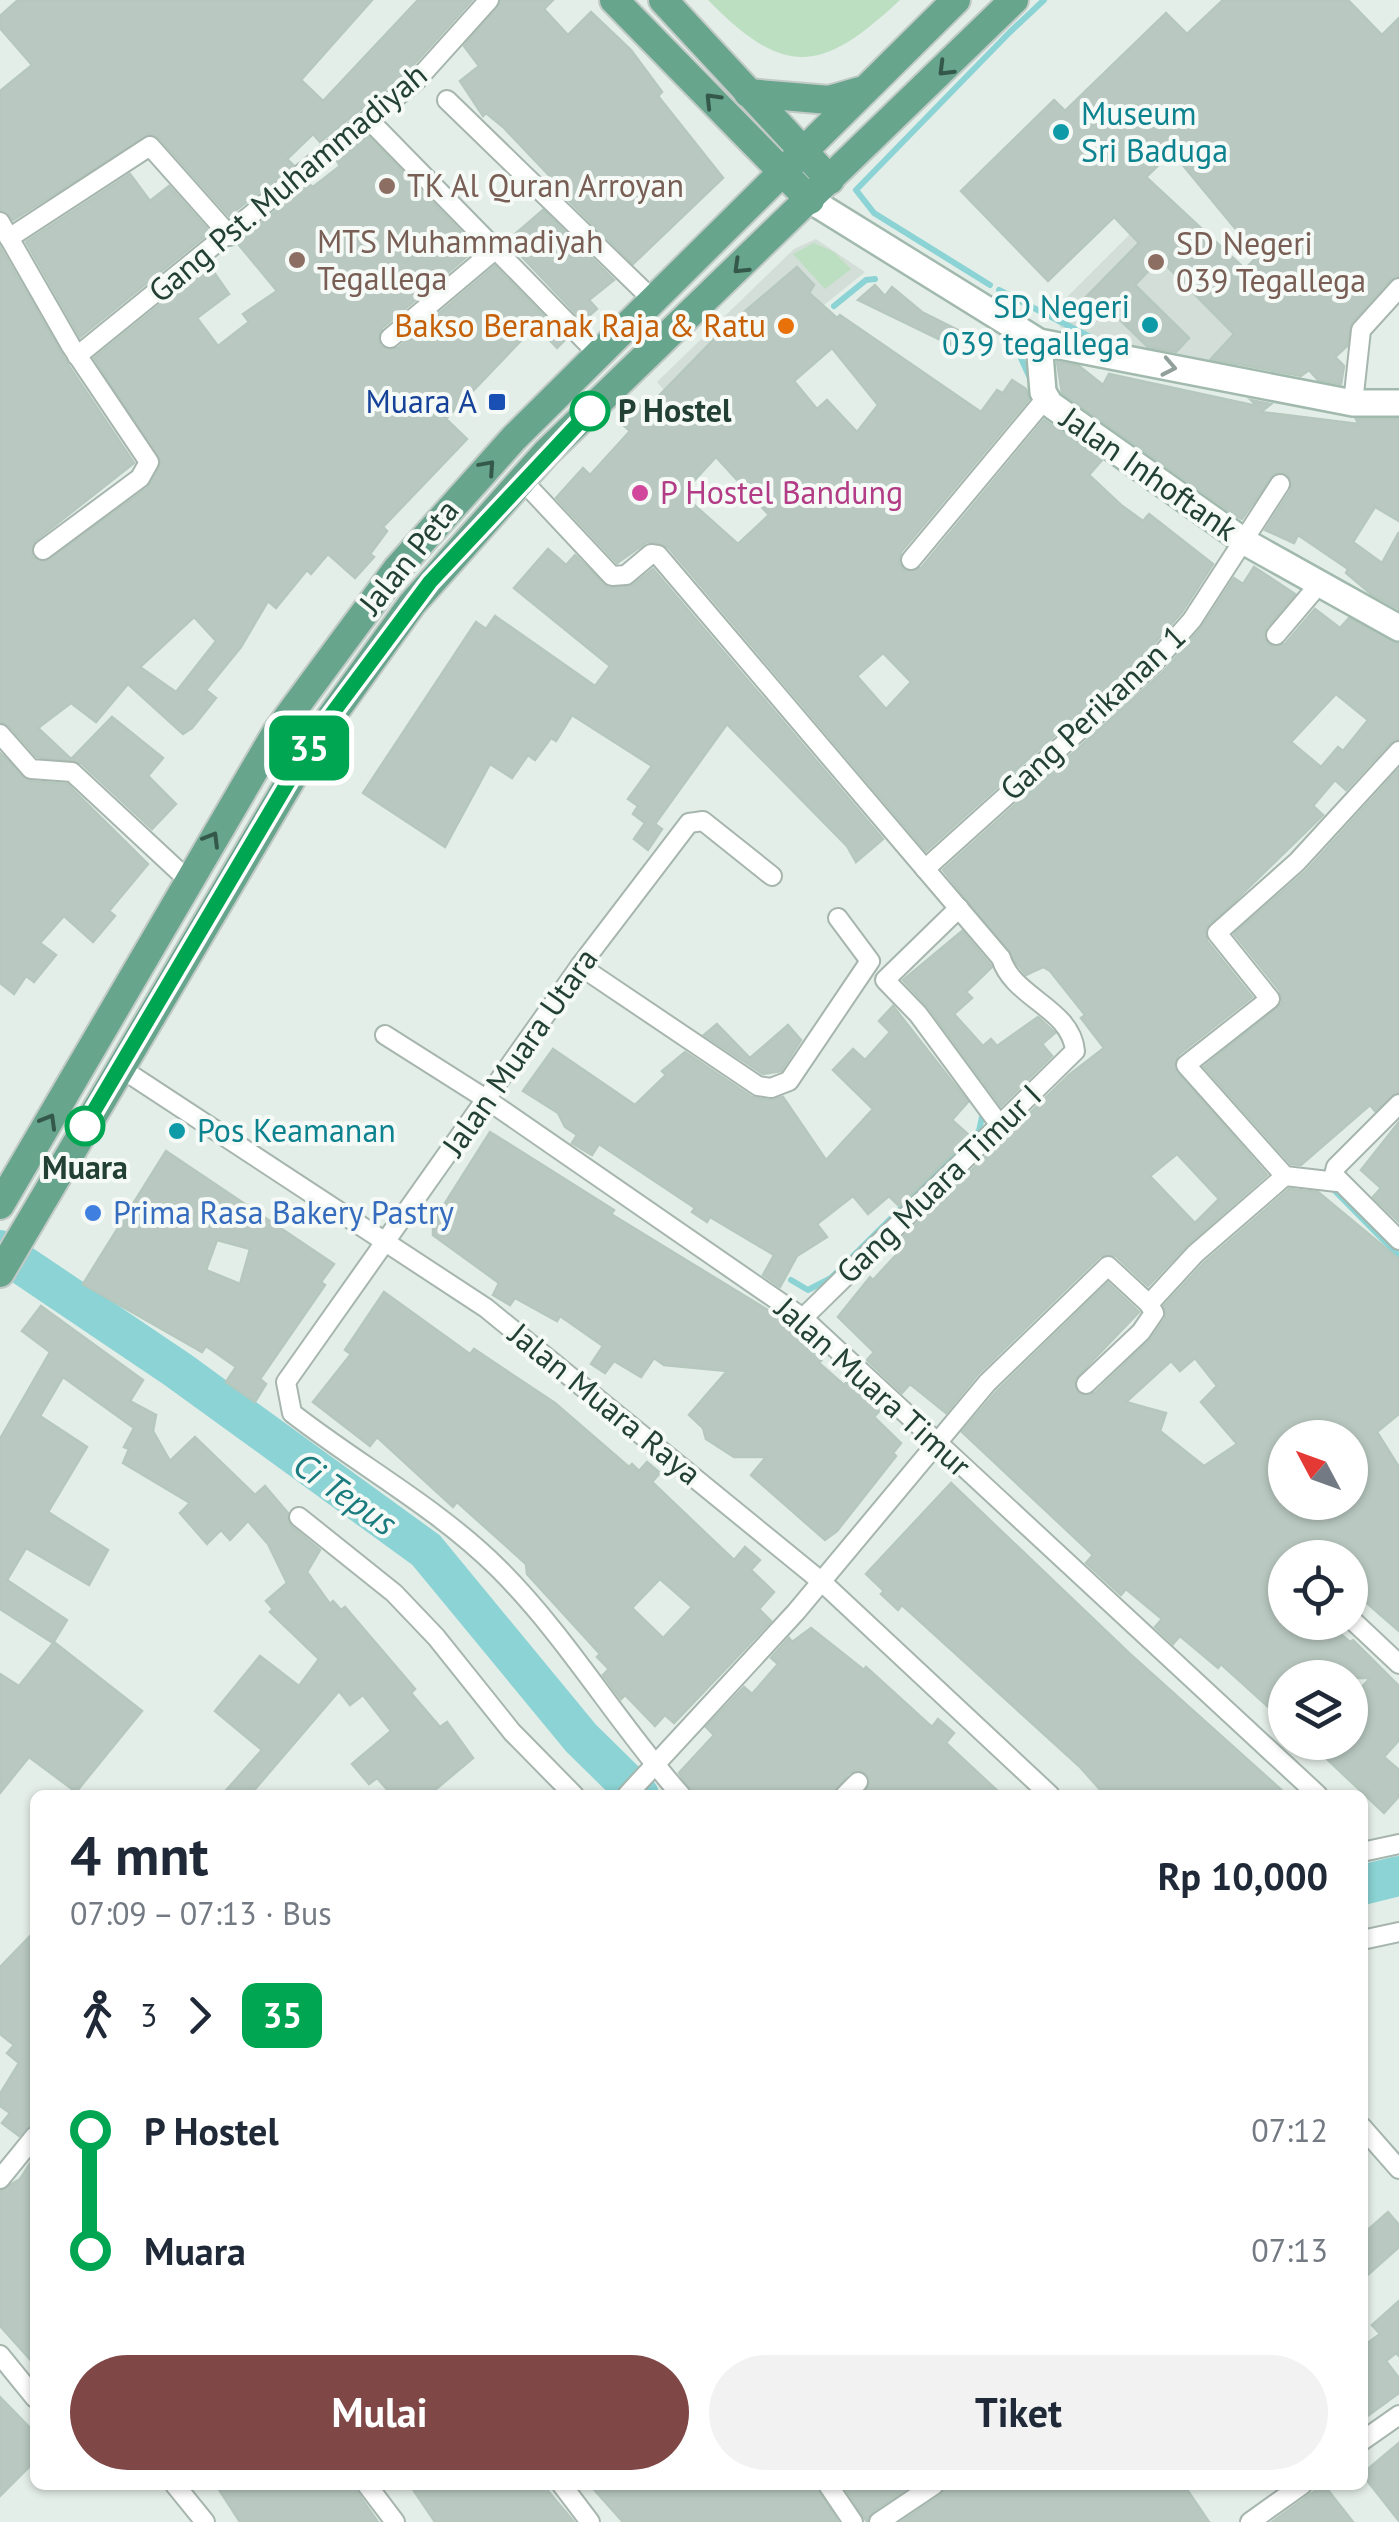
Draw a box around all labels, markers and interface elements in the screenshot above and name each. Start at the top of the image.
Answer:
street label: Gang Pst. Muhammadiyah [139,53,435,311]
one-way arrow [939,57,957,75]
place label: Museum Sri Baduga [1081,92,1228,171]
one-way arrow [705,94,723,112]
marker: Museum Sri Baduga [1050,121,1072,143]
place label: TK Al Quran Arroyan [407,164,684,206]
marker: TK Al Quran Arroyan [376,175,398,197]
place label: MTS Muhammadiyah Tegallega [317,220,603,299]
place label: SD Negeri 039 Tegallega [1176,222,1366,301]
marker: MTS Muhammadiyah Tegallega [286,249,308,271]
marker: SD Negeri 039 Tegallega [1145,251,1167,273]
one-way arrow [733,255,751,273]
place label: SD Negeri 039 tegallega [942,285,1130,364]
place label: Bakso Beranak Raja & Ratu [394,304,766,346]
marker: SD Negeri 039 tegallega [1139,314,1161,336]
marker: Bakso Beranak Raja & Ratu [775,315,797,337]
one-way arrow [1161,356,1178,377]
place label: Muara A [366,380,477,422]
place label: P Hostel [618,389,732,431]
marker: Muara A [486,391,508,413]
marker: P Hostel [571,392,609,430]
street label: Jalan Inhoftank [1051,396,1247,550]
one-way arrow [476,460,494,479]
place label: P Hostel Bandung [660,471,903,513]
marker: P Hostel Bandung [629,482,651,504]
street label: Jalan Peta [348,490,467,624]
street label: Gang Perikanan 1 [991,615,1194,809]
line badge: 35 [264,716,354,780]
text: 35 [289,725,329,771]
one-way arrow [199,832,218,850]
street label: Jalan Muara Utara [431,939,607,1165]
street label: Gang Muara Timur I [827,1074,1050,1292]
marker: Muara [66,1107,104,1145]
place label: Pos Keamanan [197,1109,396,1151]
one-way arrow [36,1113,56,1131]
marker: Pos Keamanan [166,1120,188,1142]
place label: Muara [42,1146,128,1188]
place label: Prima Rasa Bakery Pastry [113,1191,454,1233]
marker: Prima Rasa Bakery Pastry [82,1202,104,1224]
street label: Jalan Muara Timur [765,1286,981,1485]
street label: Jalan Muara Raya [499,1312,710,1494]
north arrow [1268,1420,1368,1520]
map controls [1268,1420,1368,1760]
water label: Ci Tepus [285,1441,406,1545]
button: locate [1268,1540,1368,1640]
button: layers [1268,1660,1368,1760]
text: 4 mnt [70,1819,209,1890]
text: Rp 10,000 [1158,1851,1328,1900]
text: 07:09 – 07:13 · Bus [70,1892,332,1934]
icon: walk [70,1988,125,2043]
icon: forward [172,1988,227,2043]
text: 35 [262,1992,302,2038]
text: 3 [140,1994,157,2036]
text: P Hostel [144,2106,279,2155]
text: 07:12 [1251,2109,1328,2151]
text: Muara [144,2226,246,2275]
text: 07:13 [1251,2229,1328,2271]
button: Mulai [70,2355,689,2470]
button: Tiket [709,2355,1328,2470]

